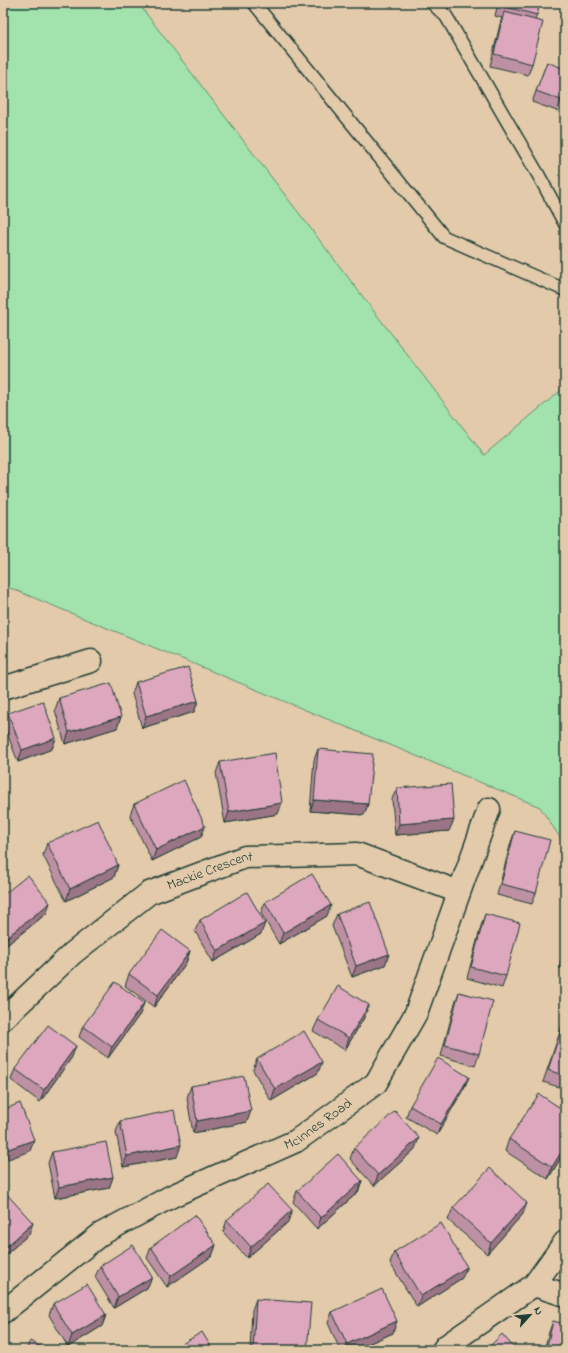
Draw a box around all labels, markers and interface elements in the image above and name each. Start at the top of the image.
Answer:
street label: Mackie Crescent [164,846,253,896]
street label: McInnes Road [281,1093,357,1155]
north arrow [510,1295,550,1335]
text: N [529,1304,547,1318]

